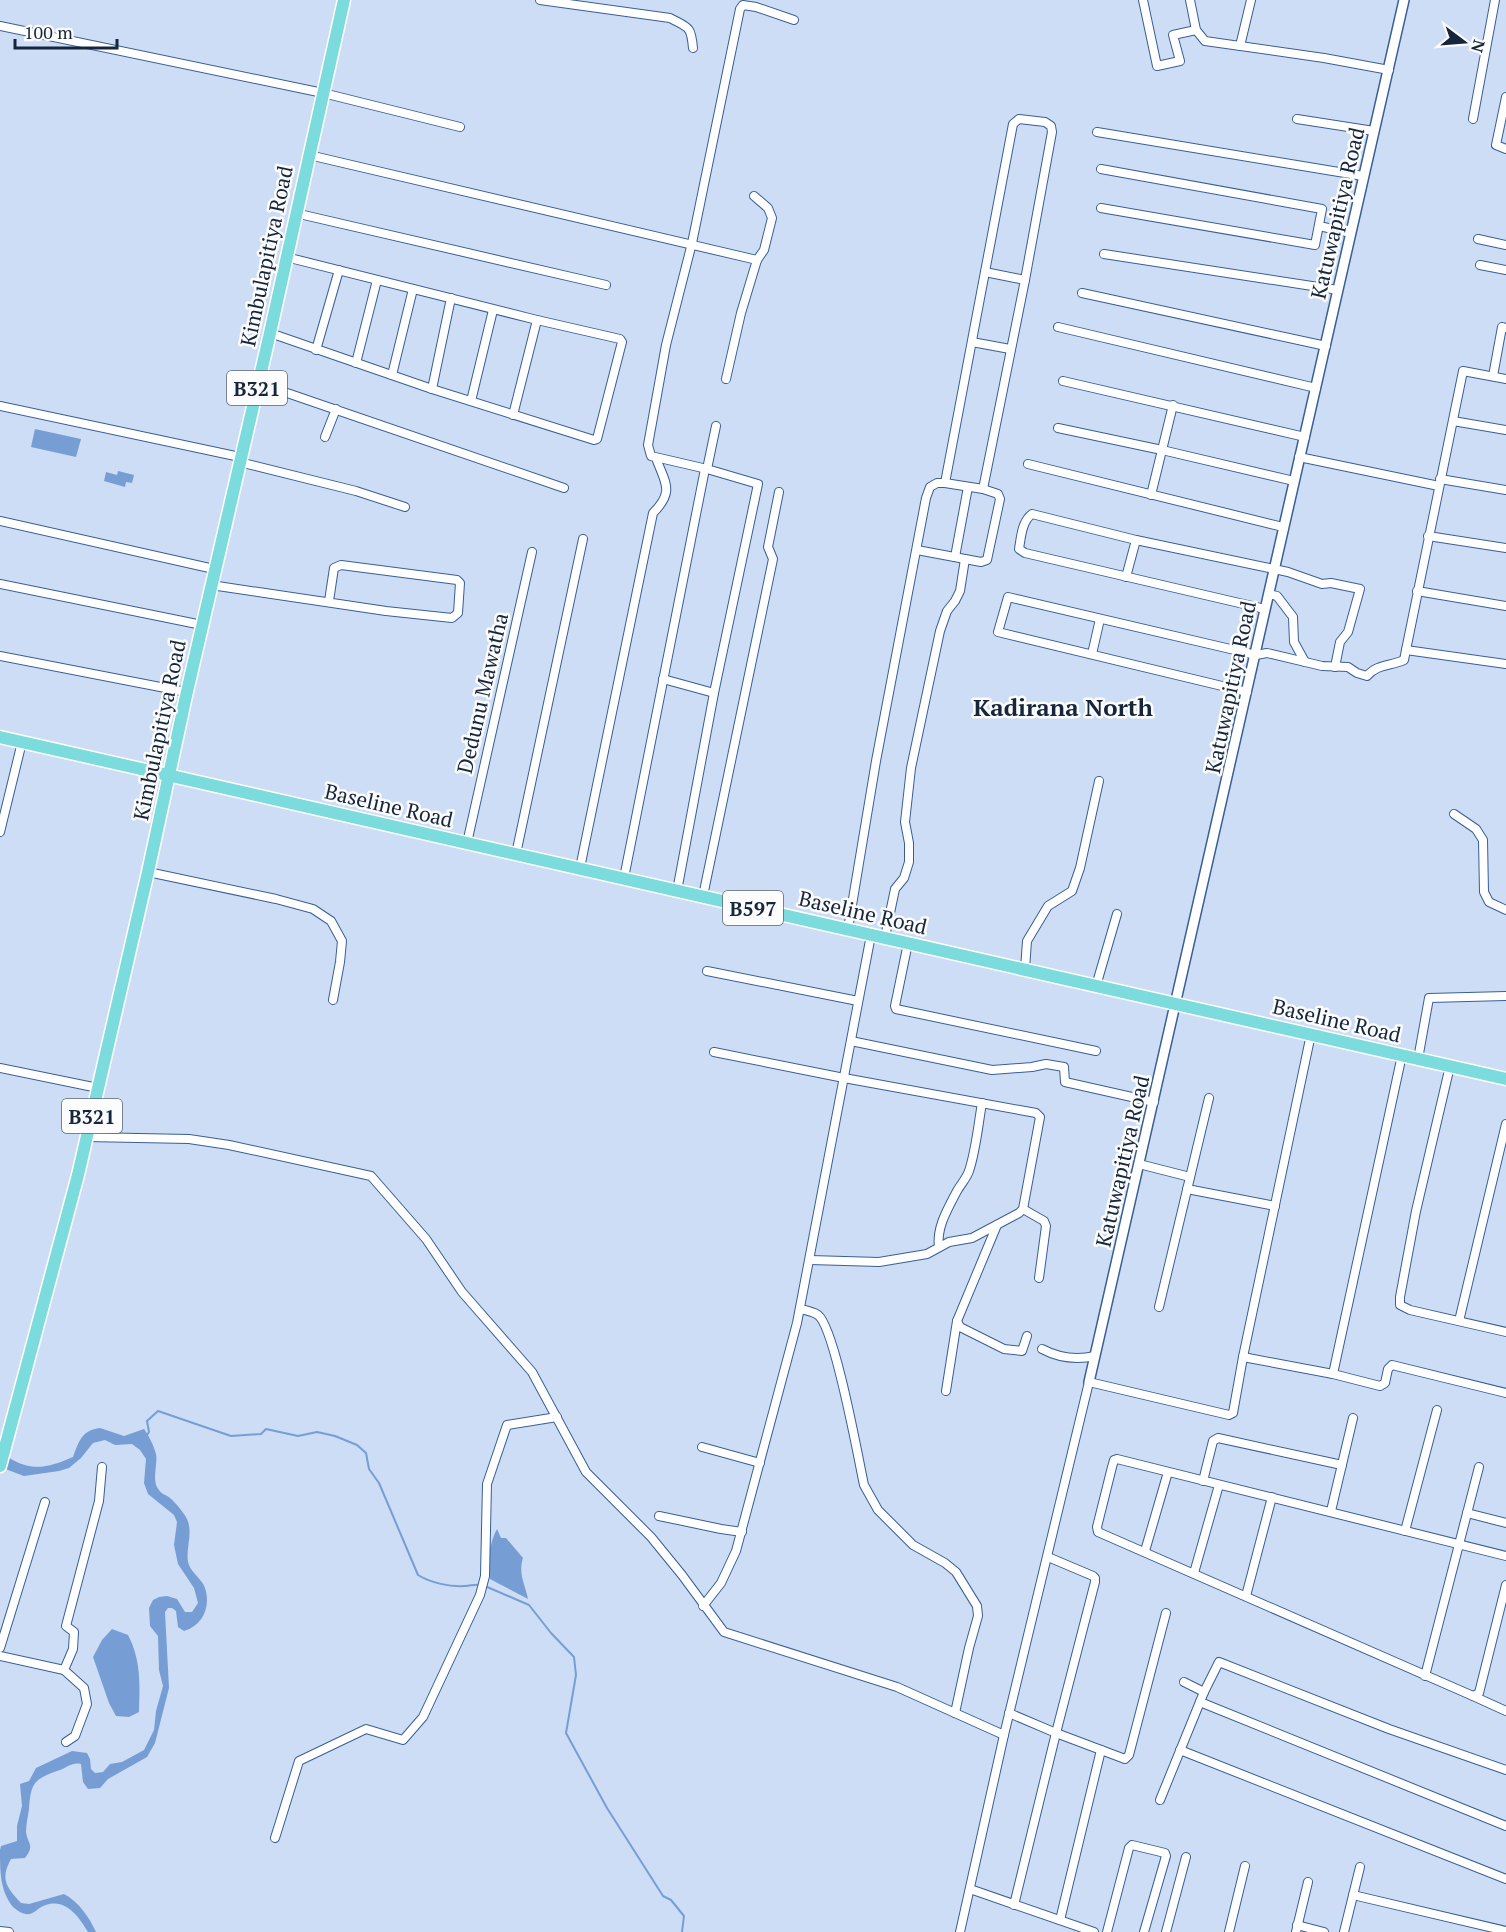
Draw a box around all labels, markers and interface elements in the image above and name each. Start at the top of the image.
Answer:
scale bar [15,12,117,50]
north arrow [1434,12,1494,72]
text: 100 m [24,20,73,44]
text: N [1466,37,1491,55]
street label: Katuwapitiya Road [1304,124,1370,302]
street label: Kimbulapitiya Road [233,163,299,349]
road number: B321 [227,371,287,405]
street label: Katuwapitiya Road [1198,598,1262,776]
street label: Dedunu Mawatha [450,609,514,776]
street label: Kimbulapitiya Road [126,637,192,823]
district label: Kadirana North [973,691,1153,723]
street label: Baseline Road [322,777,456,833]
street label: Baseline Road [796,884,930,940]
road number: B597 [723,891,783,925]
street label: Baseline Road [1270,992,1404,1048]
street label: Katuwapitiya Road [1089,1072,1155,1250]
road number: B321 [62,1099,122,1133]

